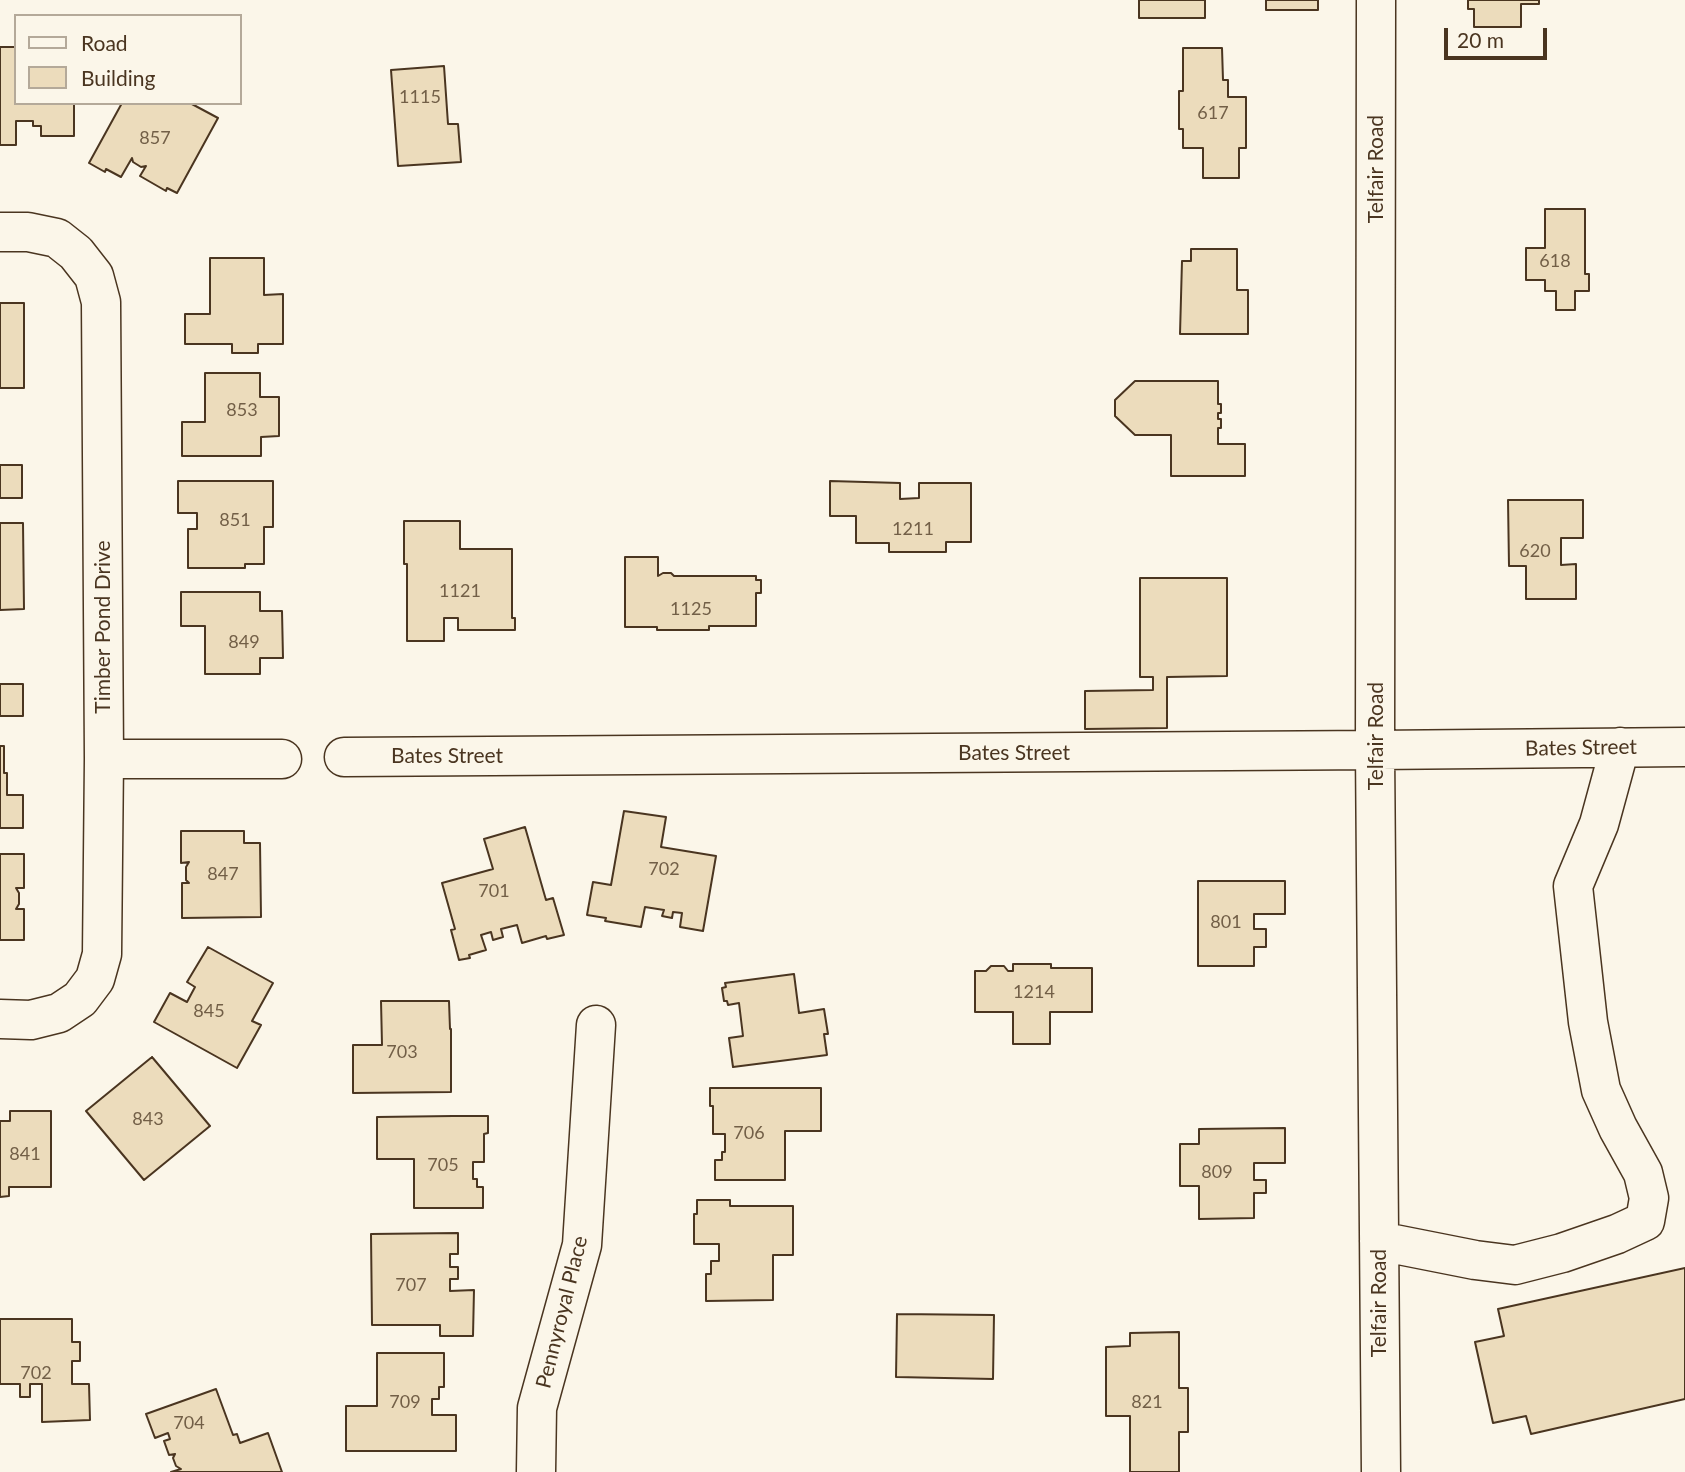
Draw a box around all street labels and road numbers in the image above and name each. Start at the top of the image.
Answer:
street label: Telfair Road [1363,115,1389,223]
street label: Timber Pond Drive [90,540,116,714]
street label: Telfair Road [1363,682,1389,790]
street label: Bates Street [1525,734,1637,762]
street label: Bates Street [958,740,1070,766]
street label: Bates Street [391,743,503,769]
street label: Pennyroyal Place [531,1233,593,1391]
street label: Telfair Road [1366,1249,1392,1357]

